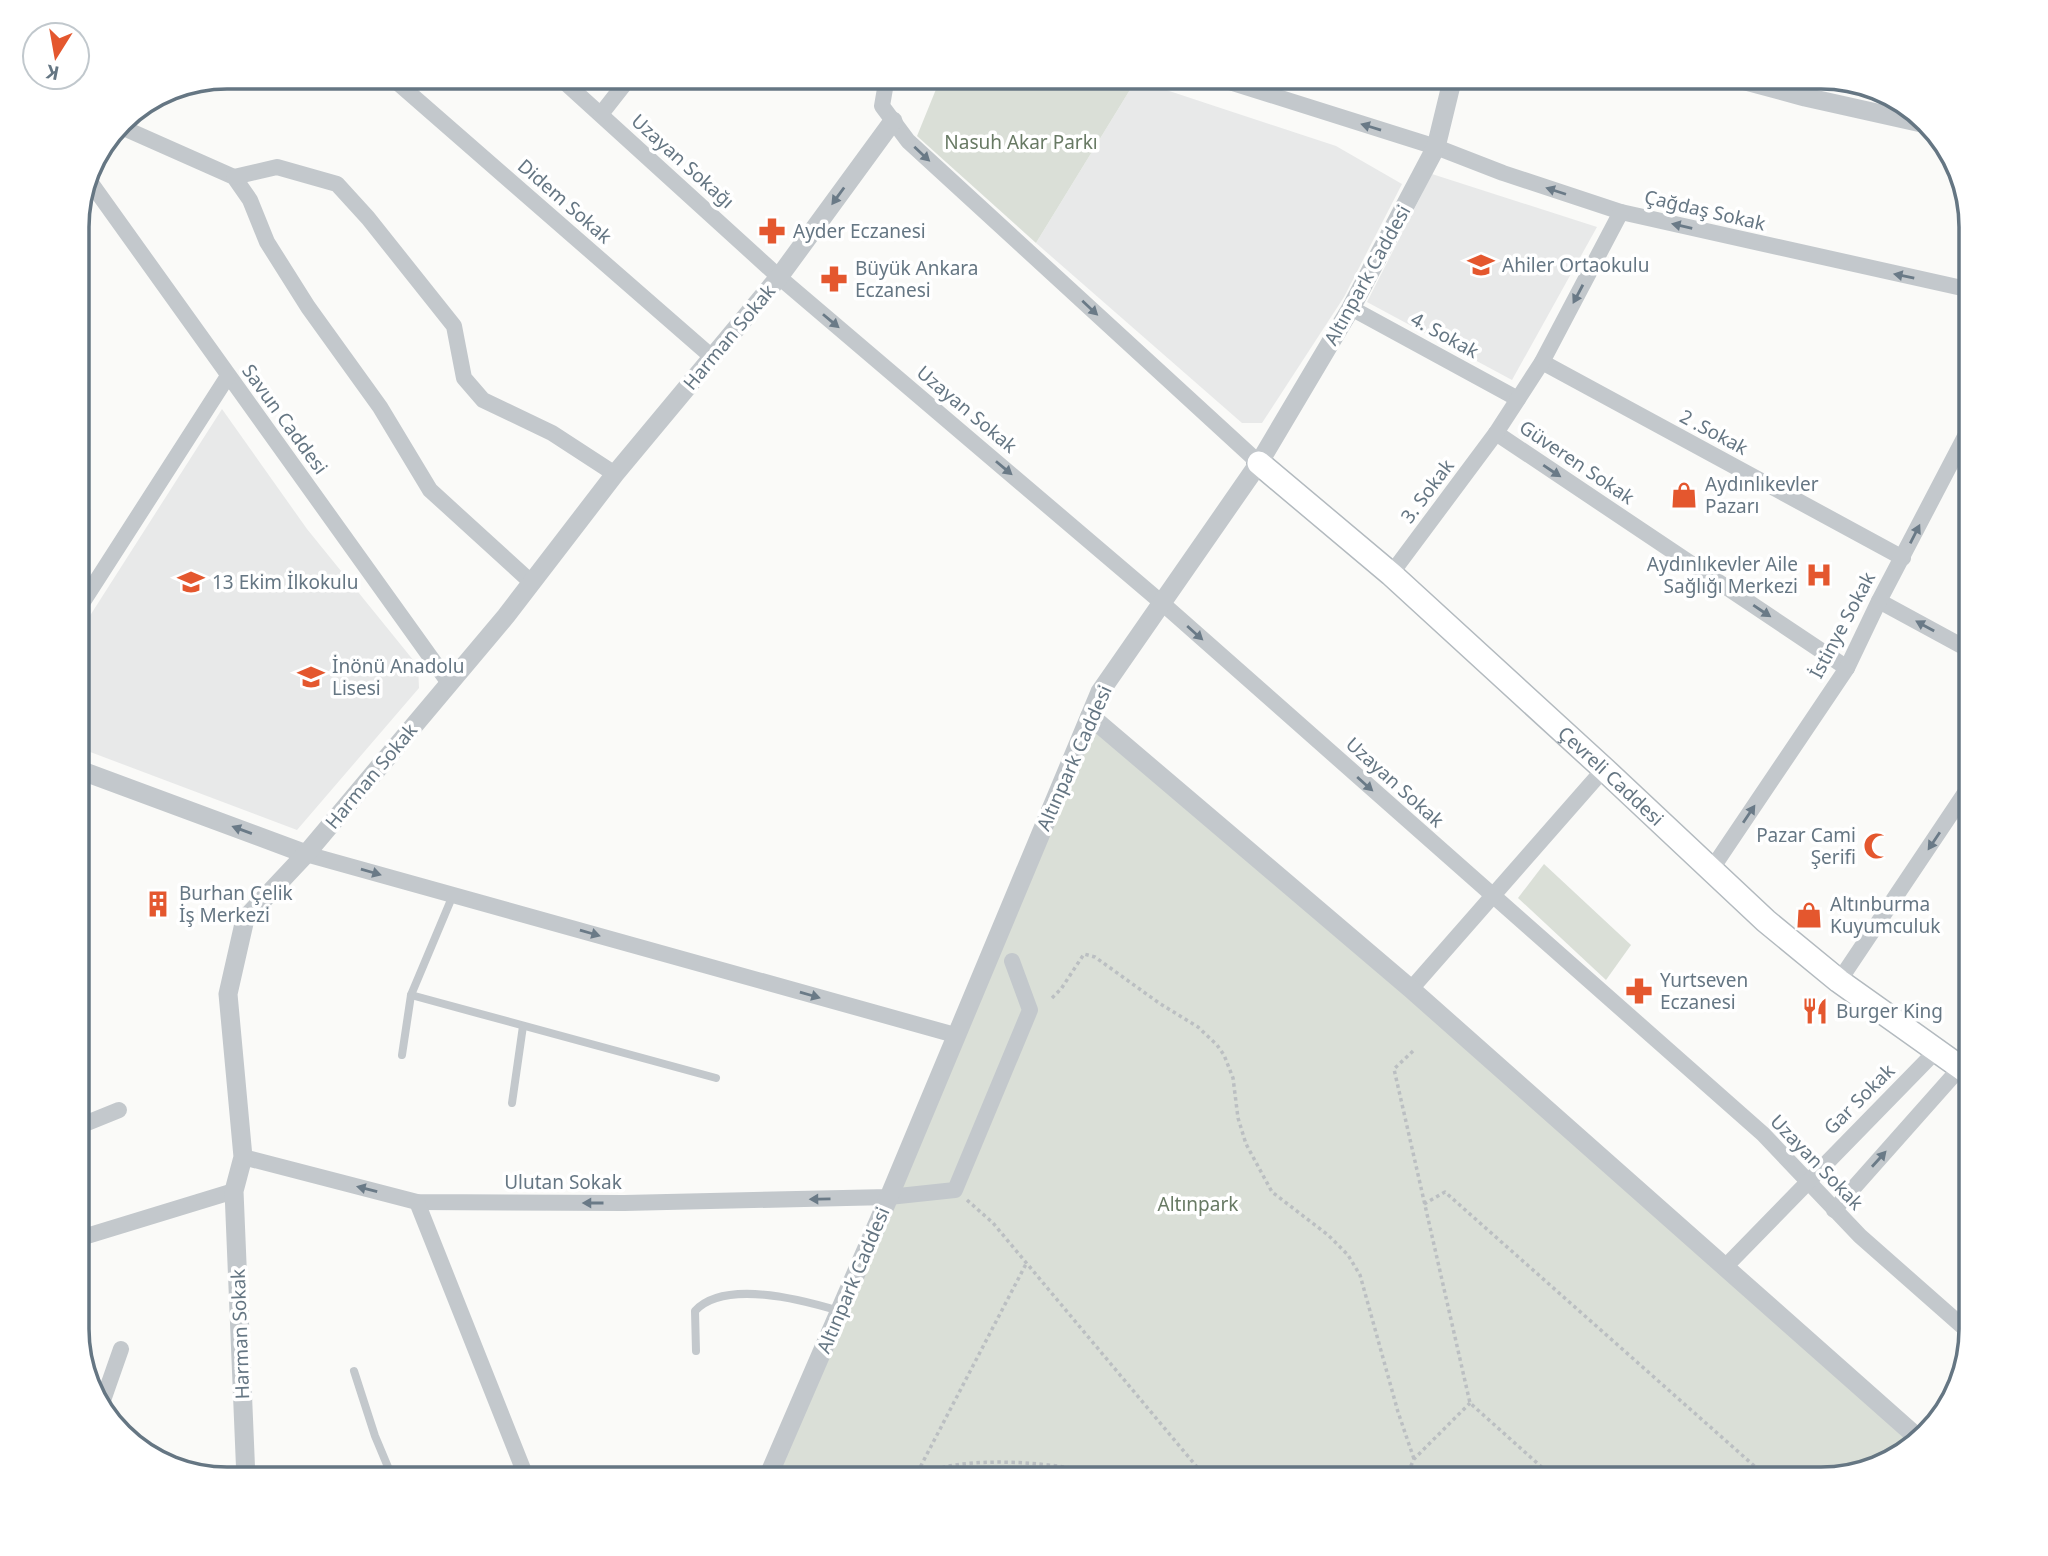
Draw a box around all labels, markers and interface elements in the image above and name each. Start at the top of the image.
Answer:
north arrow [21,21,91,91]
text: K [44,59,61,87]
street label: Uzayan Sokağı [626,108,740,214]
one-way arrow [1361,121,1382,131]
park label: Nasuh Akar Parkı [944,129,1098,155]
one-way arrow [913,146,930,162]
street label: Didem Sokak [512,153,618,249]
street label: Çağdaş Sokak [1642,183,1768,237]
one-way arrow [1546,185,1567,196]
one-way arrow [831,187,845,205]
street label: Altınpark Caddesi [1318,200,1416,350]
pharmacy icon: Ayder Eczanesi [757,216,787,246]
place label: Ayder Eczanesi [793,218,926,244]
one-way arrow [1671,221,1693,232]
school or university icon: Ahiler Ortaokulu [1466,250,1496,280]
place label: Ahiler Ortaokulu [1502,252,1649,278]
place label: Büyük Ankara Eczanesi [855,255,978,303]
pharmacy icon: Büyük Ankara Eczanesi [819,264,849,294]
one-way arrow [1893,270,1915,281]
street label: Harman Sokak [677,279,781,395]
one-way arrow [1572,284,1584,304]
one-way arrow [1081,300,1099,316]
street label: 4. Sokak [1406,306,1484,364]
one-way arrow [822,313,840,329]
street label: Savun Caddesi [236,359,334,479]
street label: Uzayan Sokak [911,359,1023,459]
street label: 2 .Sokak [1675,403,1753,461]
street label: Güveren Sokak [1514,414,1640,510]
street label: 3. Sokak [1394,454,1460,528]
one-way arrow [995,461,1013,476]
one-way arrow [1543,464,1562,477]
place label: Aydınlıkevler Pazarı [1705,471,1819,519]
shop icon: Aydınlıkevler Pazarı [1669,480,1699,510]
one-way arrow [1909,524,1920,544]
place label: Aydınlıkevler Aile Sağlığı Merkezi [1647,551,1798,599]
hospital icon: Aydınlıkevler Aile Sağlığı Merkezi [1804,560,1834,590]
school or university icon: 13 Ekim İlkokulu [176,567,206,597]
street label: İstinye Sokak [1803,567,1881,683]
place label: 13 Ekim İlkokulu [212,569,359,595]
one-way arrow [1753,604,1771,618]
one-way arrow [1915,620,1935,632]
one-way arrow [1186,624,1203,640]
place label: İnönü Anadolu Lisesi [332,653,464,701]
school or university icon: İnönü Anadolu Lisesi [296,662,326,692]
street label: Altınpark Caddesi [1030,681,1118,835]
street label: Harman Sokak [319,718,423,834]
street label: Çevreli Caddesi [1552,720,1670,832]
street label: Uzayan Sokak [1340,731,1450,833]
one-way arrow [1356,776,1374,792]
one-way arrow [1742,805,1756,823]
place label: Pazar Cami Şerifi [1756,822,1856,870]
one-way arrow [231,824,252,835]
mosque icon: Pazar Cami Şerifi [1862,831,1892,861]
one-way arrow [1927,832,1941,850]
one-way arrow [361,867,383,878]
place label: Burhan Çelik İş Merkezi [179,880,293,928]
building icon: Burhan Çelik İş Merkezi [143,889,173,919]
place label: Altınburma Kuyumculuk [1830,891,1940,939]
shop icon: Altınburma Kuyumculuk [1794,900,1824,930]
one-way arrow [580,929,601,939]
place label: Yurtseven Eczanesi [1660,967,1748,1015]
pharmacy icon: Yurtseven Eczanesi [1624,976,1654,1006]
one-way arrow [799,990,820,1000]
restaurant icon: Burger King [1800,996,1830,1026]
place label: Burger King [1836,998,1943,1024]
street label: Gar Sokak [1818,1058,1900,1140]
street label: Uzayan Sokak [1765,1109,1869,1215]
one-way arrow [1871,1151,1887,1168]
street label: Ulutan Sokak [504,1169,622,1195]
one-way arrow [356,1183,378,1194]
park label: Altınpark [1158,1191,1238,1217]
one-way arrow [809,1193,831,1205]
one-way arrow [582,1197,604,1209]
street label: Altınpark Caddesi [810,1203,896,1357]
street label: Harman Sokak [225,1268,255,1400]

